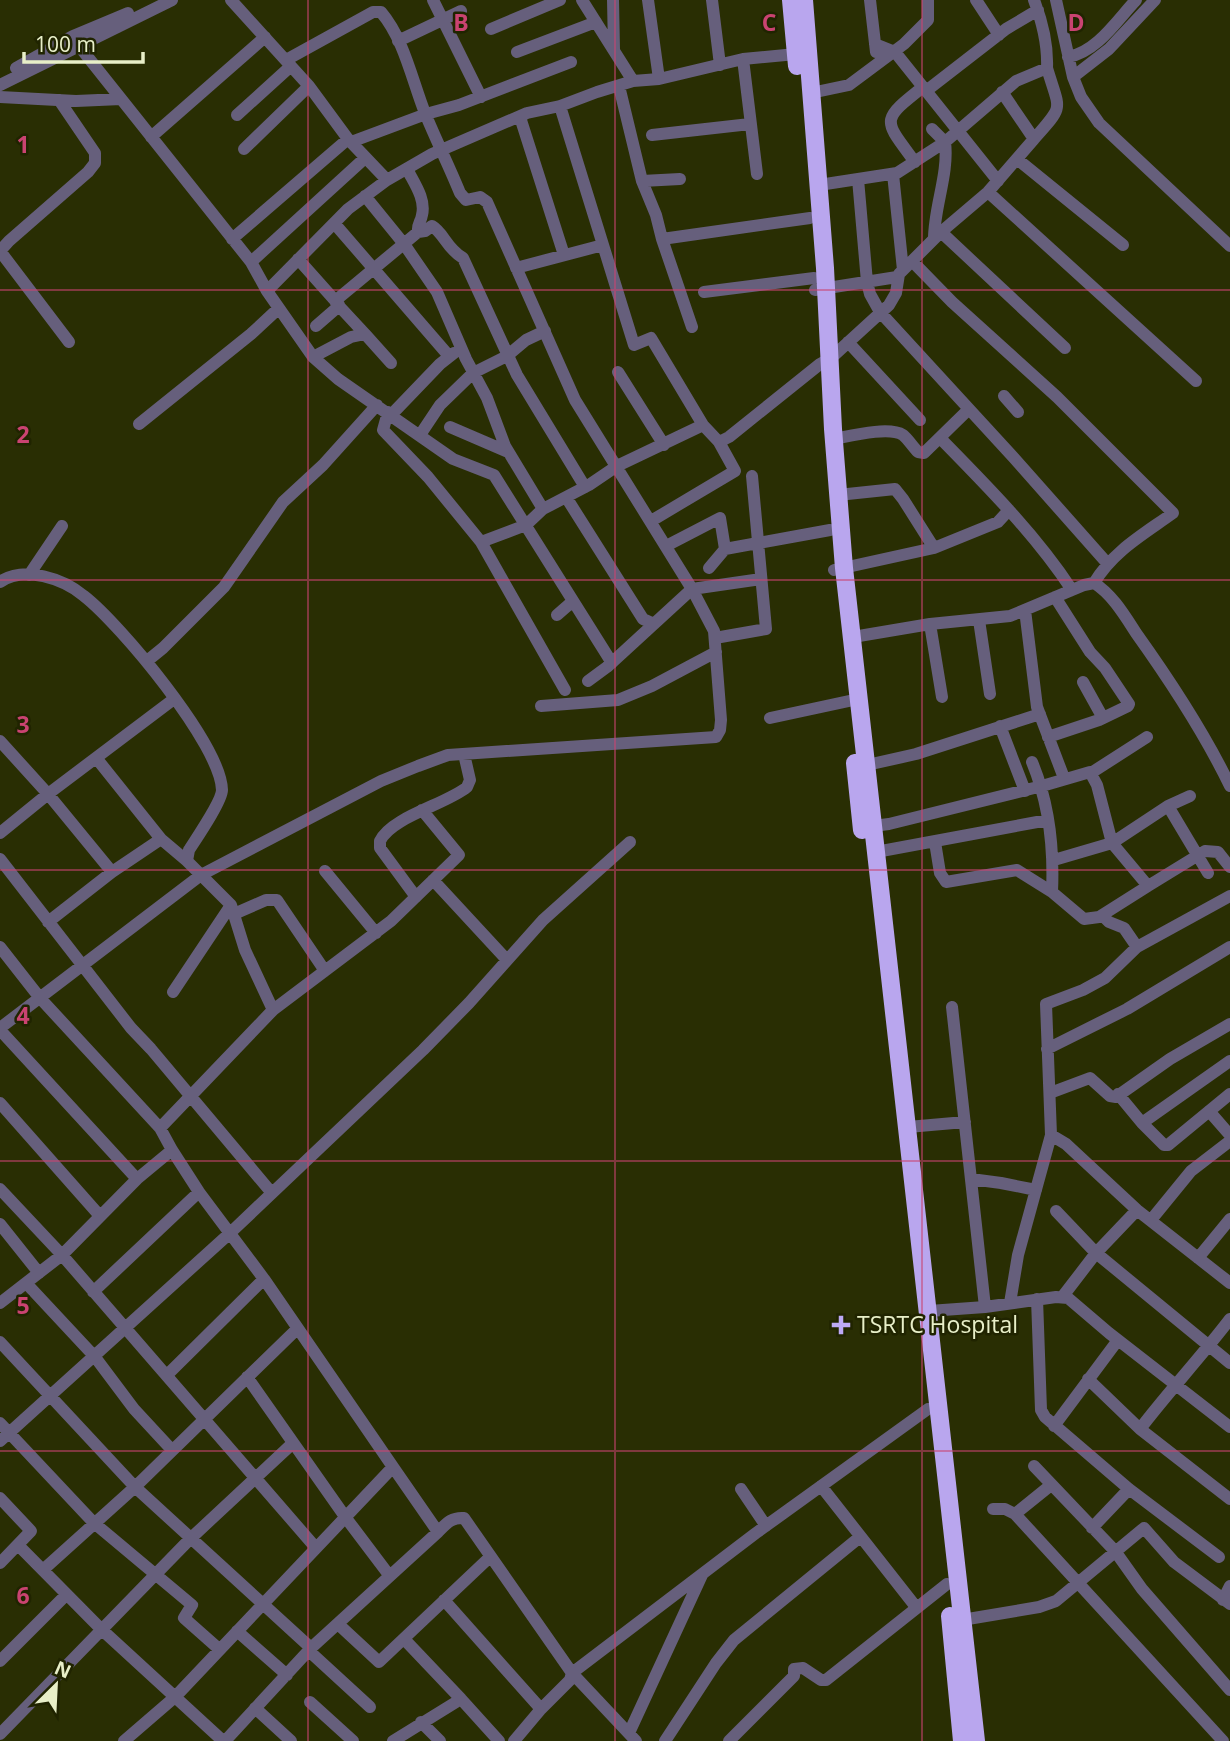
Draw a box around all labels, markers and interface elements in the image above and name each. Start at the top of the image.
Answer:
text: B [453,6,469,38]
text: C [762,6,776,38]
text: D [1067,6,1085,38]
scale bar [24,21,144,65]
text: 100 m [35,30,96,58]
text: 1 [16,128,30,160]
text: 2 [16,418,30,450]
text: 3 [16,708,30,740]
text: 4 [16,999,30,1031]
text: 5 [16,1289,30,1321]
place label: TSRTC Hospital [857,1308,1018,1340]
marker: TSRTC Hospital [831,1315,851,1335]
text: 6 [16,1579,30,1611]
north arrow [21,1650,91,1720]
text: N [51,1654,75,1684]

